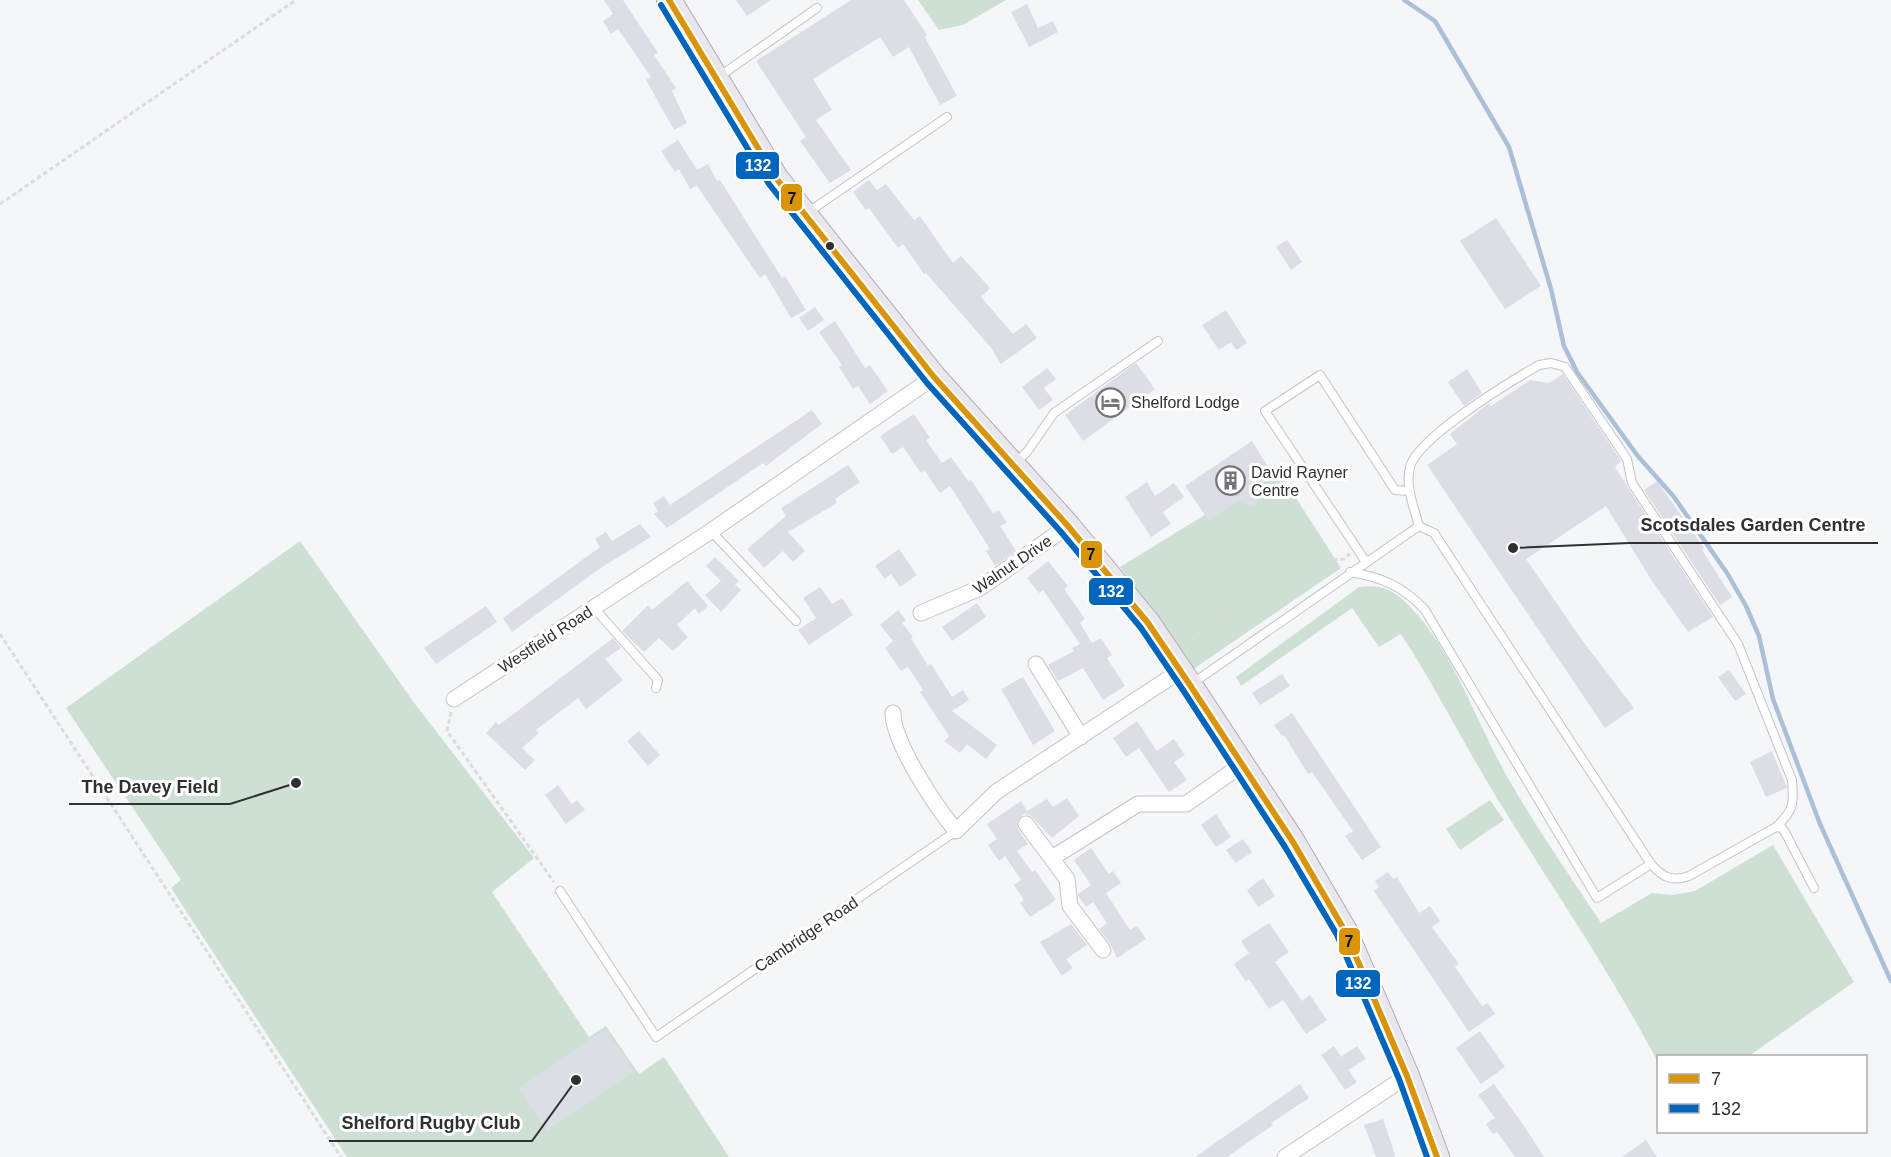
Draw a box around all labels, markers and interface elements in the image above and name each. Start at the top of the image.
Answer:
line badge: 132 [735,151,780,180]
text: 132 [745,157,771,174]
line badge: 7 [780,183,803,212]
text: 7 [788,190,797,207]
unlabelled marker [824,240,836,252]
hotel icon: Shelford Lodge [1094,386,1126,418]
place label: Shelford Lodge [1131,394,1240,411]
place label: David Rayner Centre [1251,464,1349,499]
building icon: David Rayner Centre [1214,465,1246,497]
callout: Scotsdales Garden Centre [1629,507,1878,543]
text: Scotsdales Garden Centre [1640,515,1866,535]
street label: Walnut Drive [970,532,1055,597]
line badge: 7 [1080,540,1103,569]
text: 7 [1087,546,1096,563]
line badge: 132 [1088,577,1134,606]
text: 132 [1098,583,1124,600]
street label: Westfield Road [495,603,595,676]
callout: The Davey Field [69,768,230,804]
text: The Davey Field [81,777,219,797]
street label: Cambridge Road [751,894,861,975]
line badge: 7 [1338,927,1361,956]
text: 7 [1345,933,1354,950]
line badge: 132 [1335,969,1381,998]
text: 132 [1345,975,1371,992]
legend [1657,1055,1867,1133]
text: 7 [1711,1069,1721,1089]
text: 132 [1711,1099,1741,1119]
callout: Shelford Rugby Club [329,1105,532,1141]
text: Shelford Rugby Club [342,1113,521,1133]

